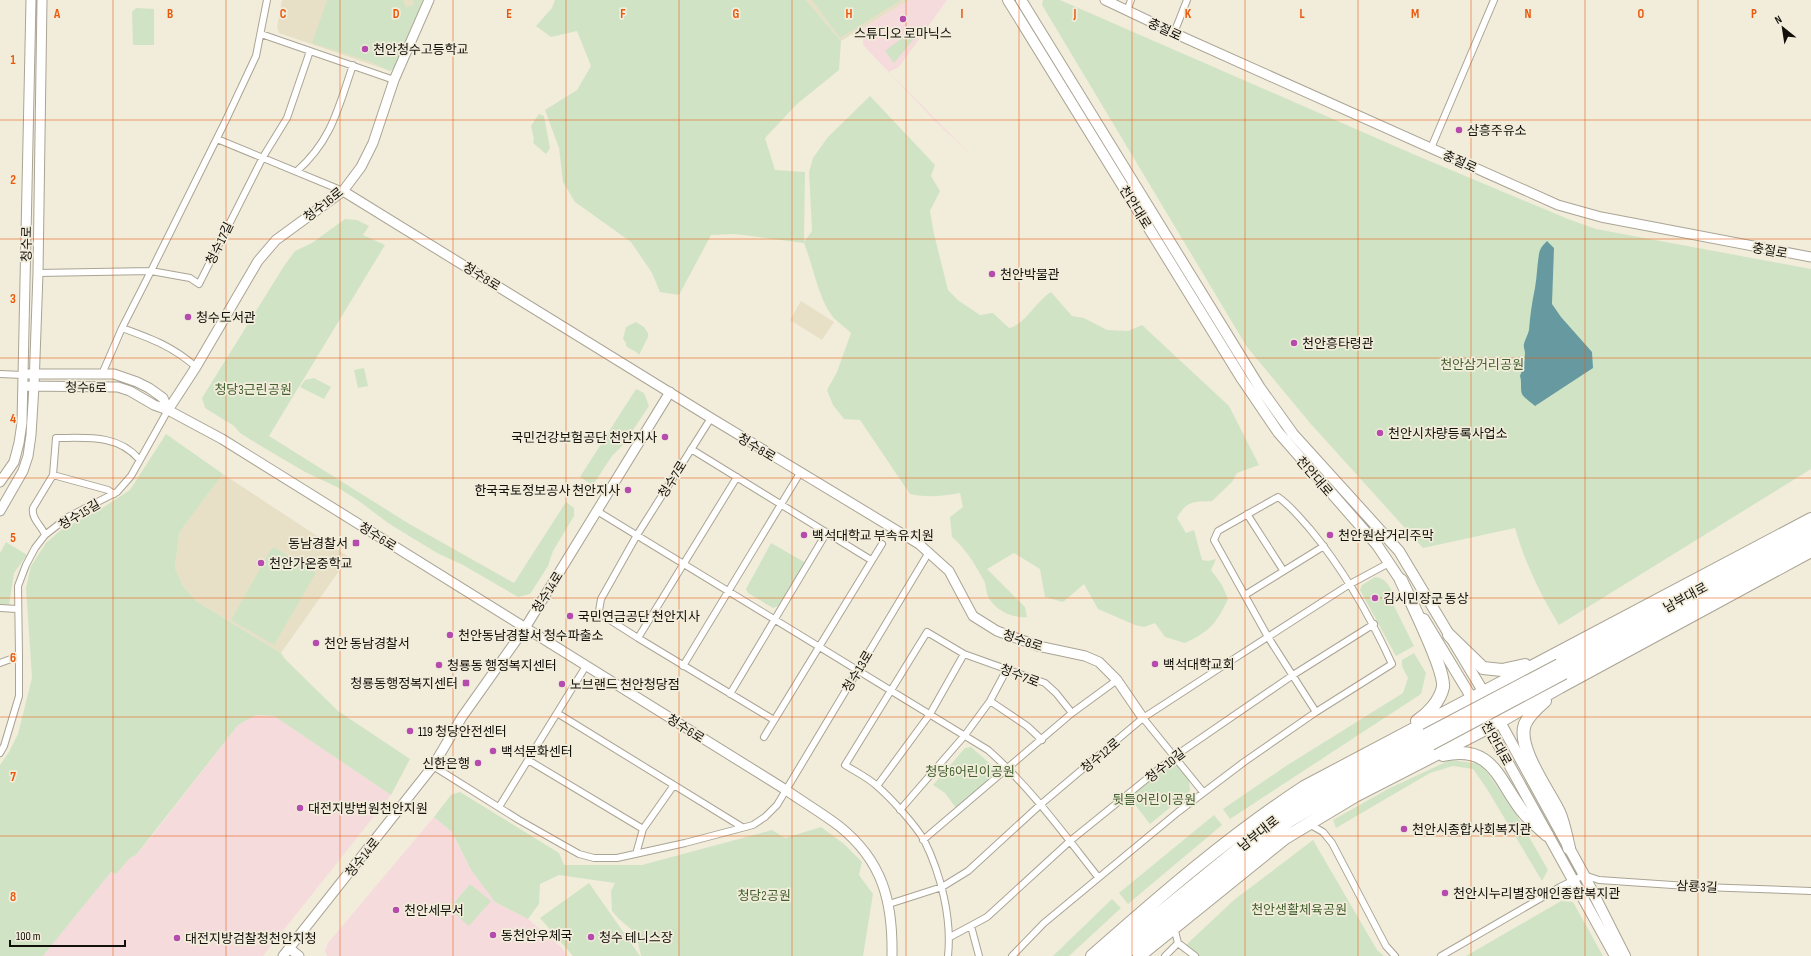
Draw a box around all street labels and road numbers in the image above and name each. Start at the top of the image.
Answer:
street label: 충절로 [1145,15,1184,45]
street label: 충절로 [1440,147,1479,177]
street label: 천안대로 [1116,183,1155,232]
street label: 청수16로 [301,184,347,225]
street label: 청수17길 [203,219,237,267]
street label: 청수로 [19,226,35,262]
street label: 충절로 [1751,240,1789,262]
street label: 청수8로 [460,259,503,295]
street label: 청수6로 [65,380,107,396]
street label: 청수8로 [735,430,778,465]
street label: 천안대로 [1293,453,1336,500]
street label: 청수7로 [655,458,691,501]
street label: 청수15길 [56,496,103,533]
street label: 청수6로 [356,519,399,555]
street label: 청수14로 [529,569,567,616]
street label: 남부대로 [1661,580,1710,616]
street label: 청수8로 [1000,627,1045,655]
street label: 청수13로 [839,648,877,695]
street label: 청수7로 [998,661,1042,691]
street label: 청수6로 [664,711,707,747]
street label: 천안대로 [1478,719,1515,768]
street label: 청수12로 [1078,735,1123,777]
street label: 청수10길 [1142,745,1189,786]
street label: 남부대로 [1235,813,1282,855]
street label: 청수14로 [342,835,383,880]
street label: 삼룡3길 [1676,878,1718,896]

